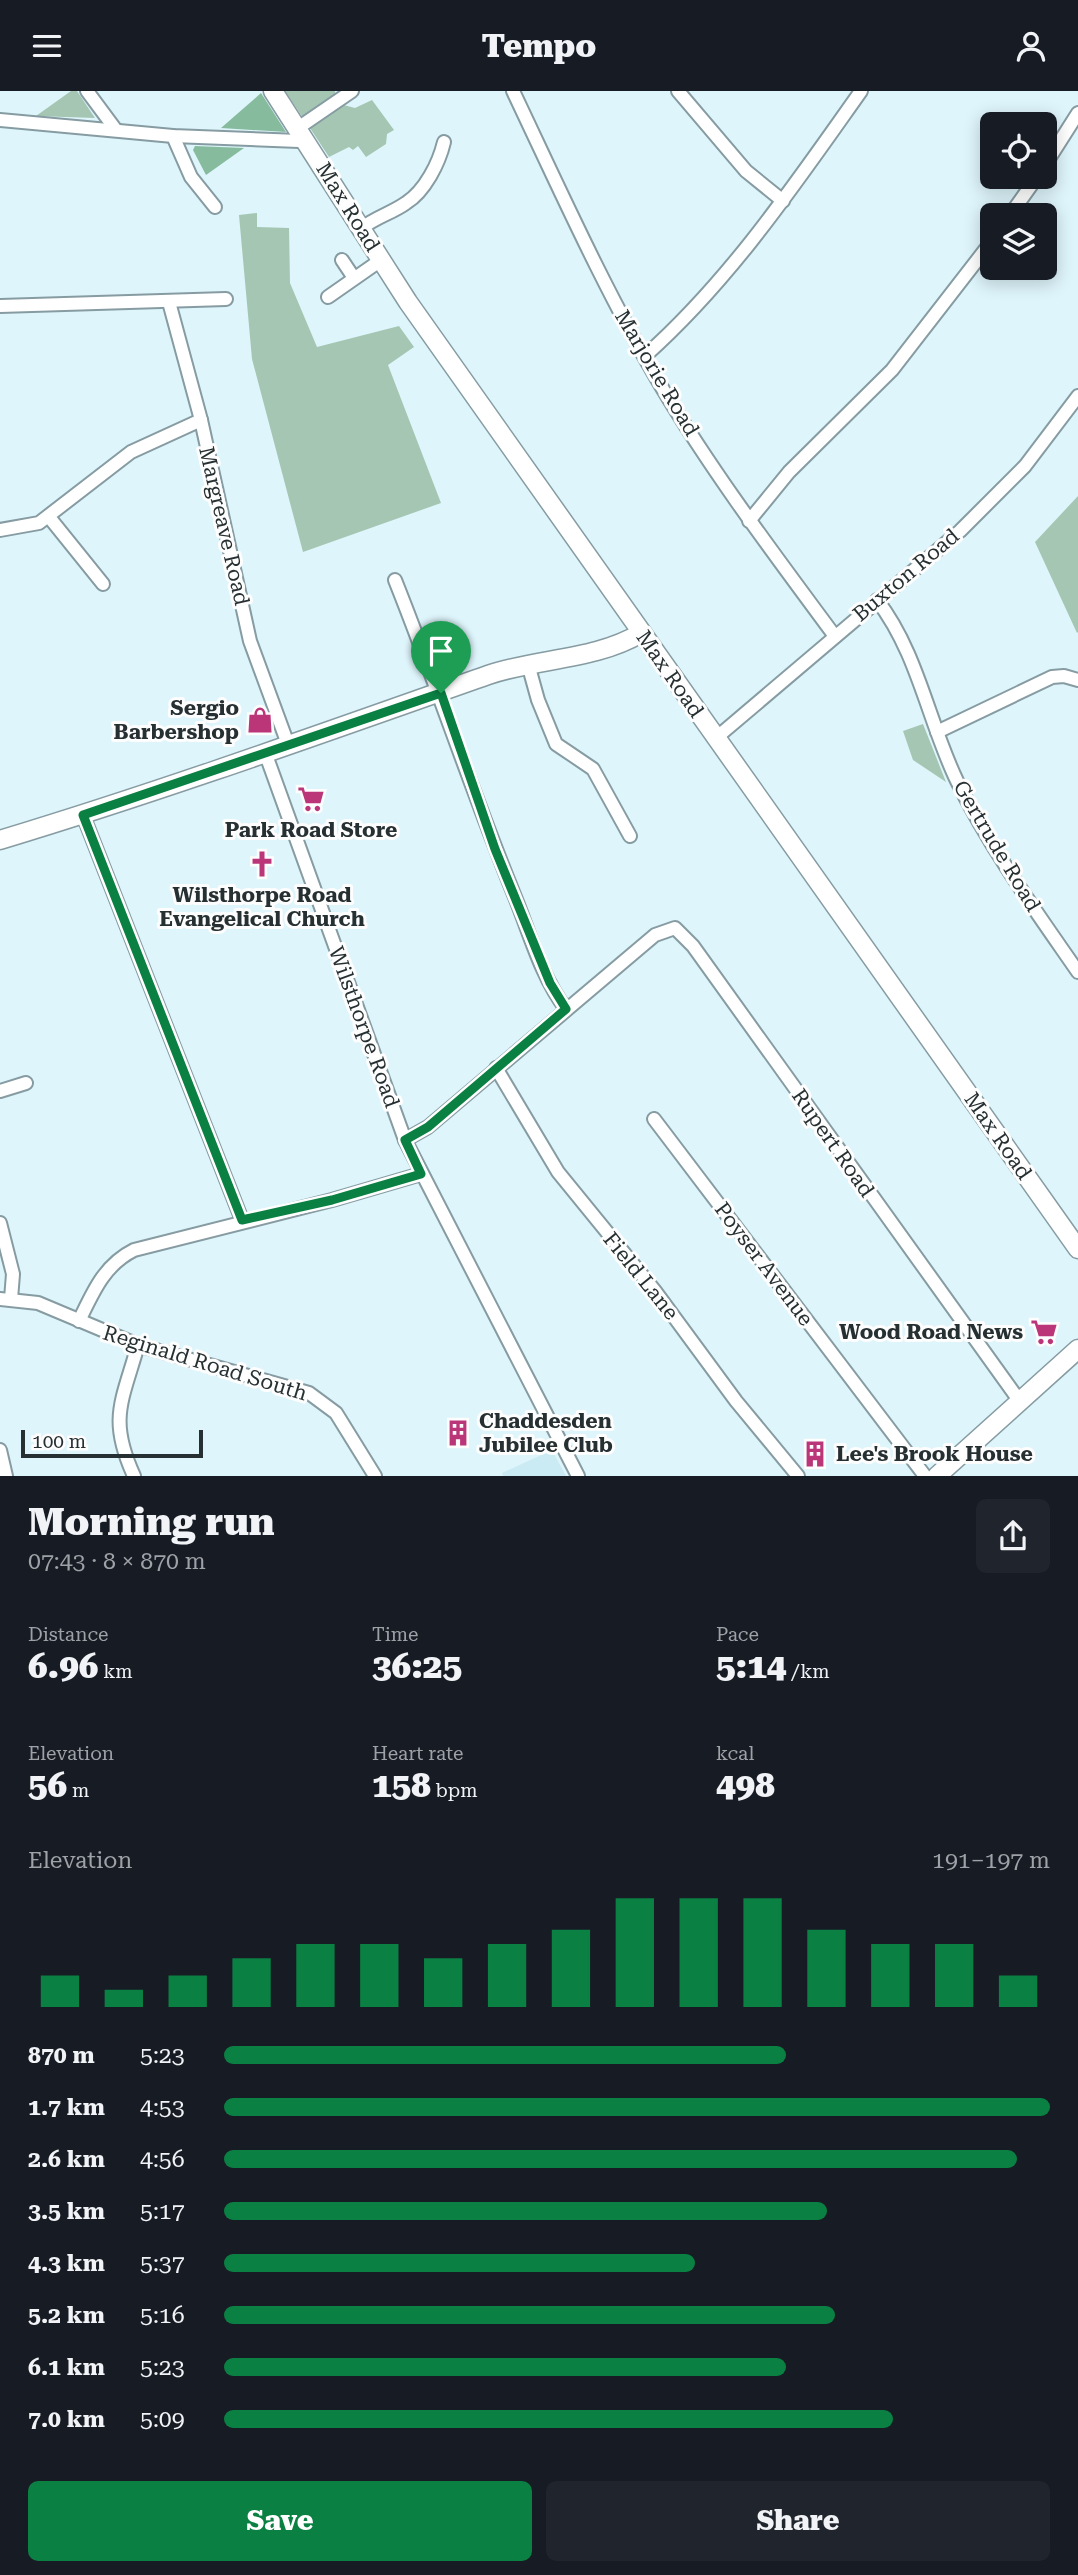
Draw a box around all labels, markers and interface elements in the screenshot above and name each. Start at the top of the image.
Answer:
icon: menu [28,27,66,65]
text: Tempo [482,27,596,65]
icon: person [1012,27,1050,65]
map controls [980,112,1057,280]
button: locate [980,112,1057,189]
street label: Max Road [311,158,385,256]
button: layers [980,203,1057,280]
street label: Marjorie Road [610,306,704,441]
street label: Margreave Road [194,444,254,608]
street label: Buxton Road [848,523,964,626]
pin [411,621,471,693]
street label: Max Road [631,626,709,722]
icon: arrive [422,632,460,670]
place label: Sergio Barbershop [114,696,239,744]
shop icon: Sergio Barbershop [245,705,275,735]
street label: Gertrude Road [948,776,1046,916]
supermarket icon: Park Road Store [296,784,326,814]
place label: Park Road Store [225,818,397,842]
church icon: Wilsthorpe Road Evangelical Church [247,849,277,879]
place label: Wilsthorpe Road Evangelical Church [159,883,365,931]
street label: Wilsthorpe Road [324,943,404,1111]
street label: Rupert Road [787,1084,879,1202]
street label: Max Road [959,1088,1037,1184]
street label: Poyser Avenue [710,1198,818,1330]
street label: Field Lane [598,1227,684,1325]
supermarket icon: Wood Road News [1029,1317,1059,1347]
street label: Reginald Road South [100,1320,310,1406]
place label: Wood Road News [839,1320,1023,1344]
place label: Chaddesden Jubilee Club [479,1409,613,1457]
building icon: Chaddesden Jubilee Club [443,1418,473,1448]
scale bar [21,1427,203,1459]
text: 100 m [32,1430,86,1453]
building icon: Lee's Brook House [800,1439,830,1469]
place label: Lee's Brook House [836,1442,1033,1466]
button: share [976,1499,1050,1573]
text: Morning run [28,1500,275,1544]
text: 07:43 · 8 × 870 m [28,1548,206,1575]
text: Distance [28,1623,108,1646]
text: Time [372,1623,419,1646]
text: Pace [716,1623,759,1646]
text: 6.96 [28,1646,98,1687]
text: 36:25 [372,1646,462,1687]
text: 5:14 [716,1646,786,1687]
text: km [98,1660,133,1683]
text: /km [786,1660,830,1683]
text: Elevation [28,1742,114,1765]
text: Heart rate [372,1742,463,1765]
text: kcal [716,1742,754,1765]
text: 56 [28,1765,67,1806]
text: 158 [372,1765,431,1806]
text: 498 [716,1765,775,1806]
text: m [67,1779,89,1802]
text: bpm [431,1779,478,1802]
text: Elevation [28,1847,132,1874]
text: 191–197 m [932,1847,1050,1874]
text: 870 m [28,2042,95,2069]
text: 5:23 [140,2042,185,2069]
text: 1.7 km [28,2094,105,2121]
text: 4:53 [140,2094,185,2121]
text: 2.6 km [28,2146,105,2173]
text: 4:56 [140,2146,185,2173]
text: 3.5 km [28,2198,105,2225]
text: 5:17 [140,2198,185,2225]
text: 4.3 km [28,2250,105,2277]
text: 5:37 [140,2250,185,2277]
text: 5.2 km [28,2302,105,2329]
text: 5:16 [140,2302,185,2329]
text: 6.1 km [28,2354,105,2381]
text: 5:23 [140,2354,185,2381]
text: 7.0 km [28,2406,105,2433]
text: 5:09 [140,2406,185,2433]
button: Save [28,2481,532,2561]
button: Share [546,2481,1050,2561]

